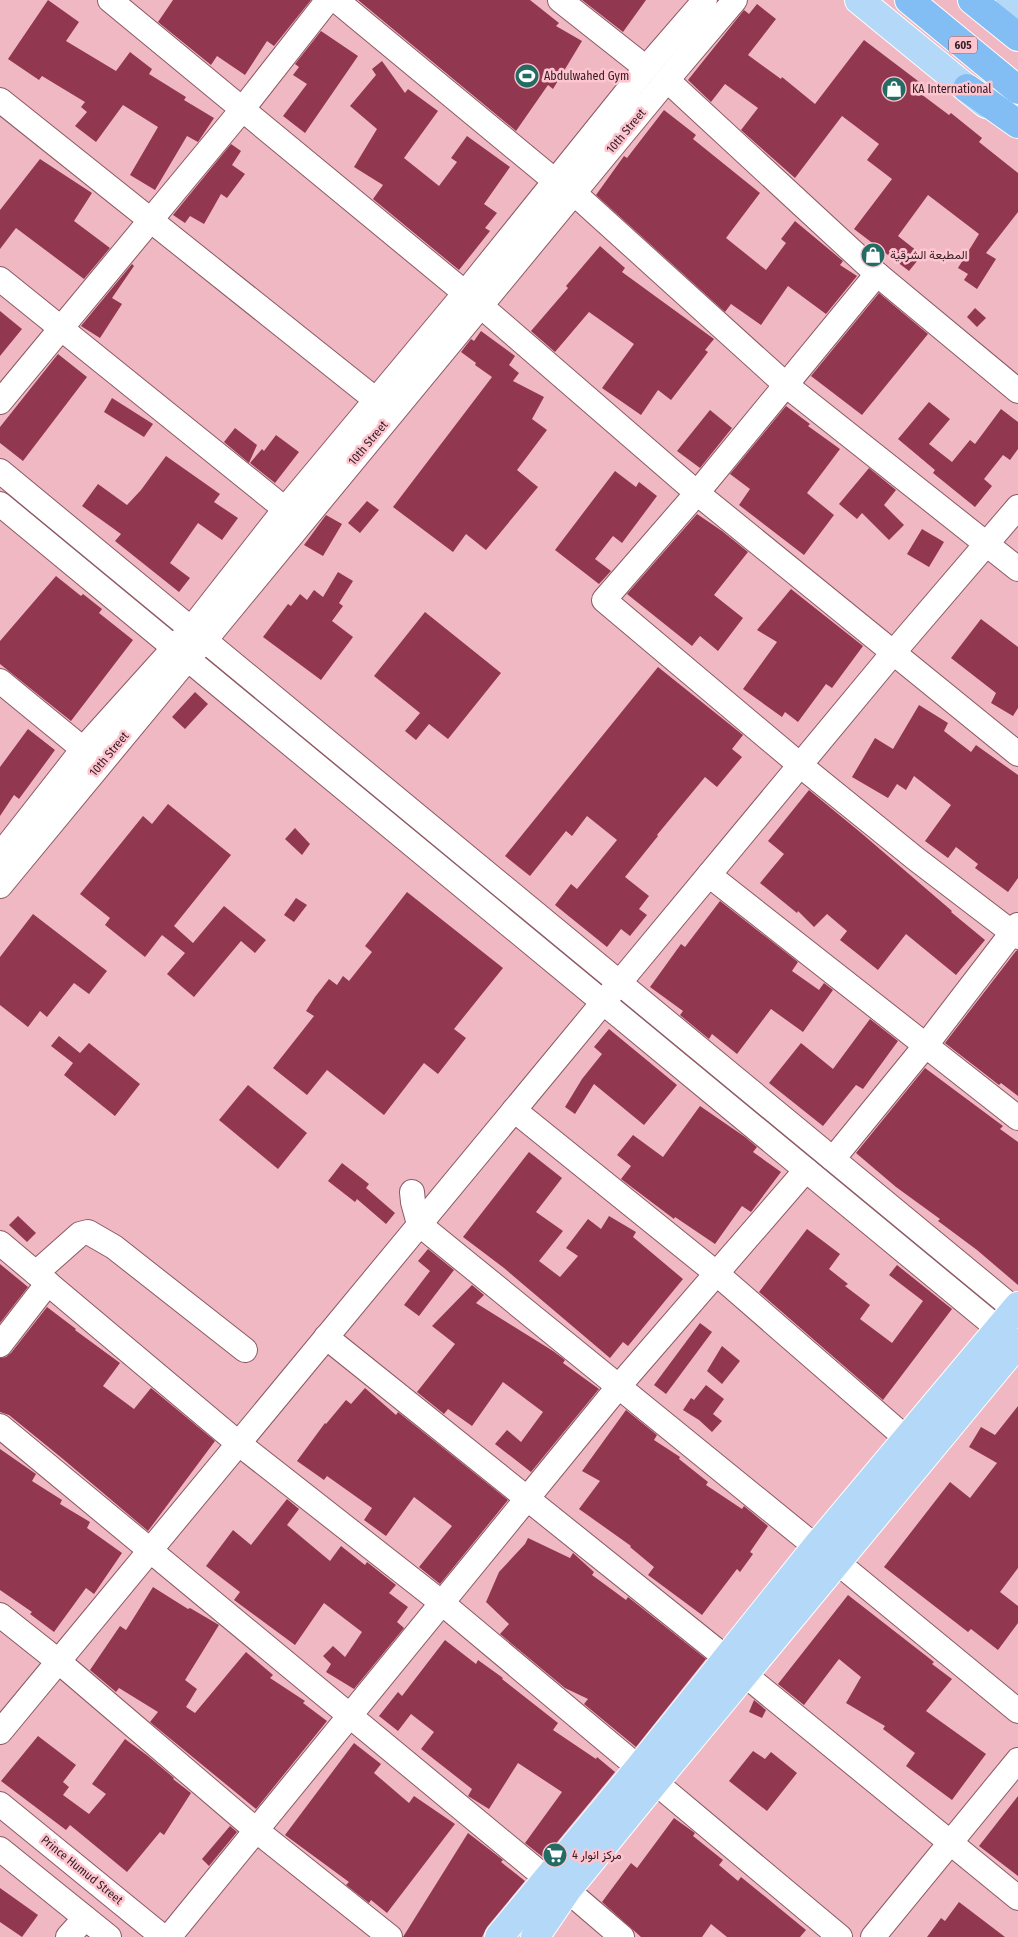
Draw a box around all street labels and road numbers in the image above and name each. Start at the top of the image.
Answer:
road number: 605 [949,36,977,54]
street label: 10th Street [603,106,649,156]
street label: 10th Street [345,418,391,468]
street label: 10th Street [86,729,132,779]
street label: Prince Humud Street [38,1833,126,1907]

